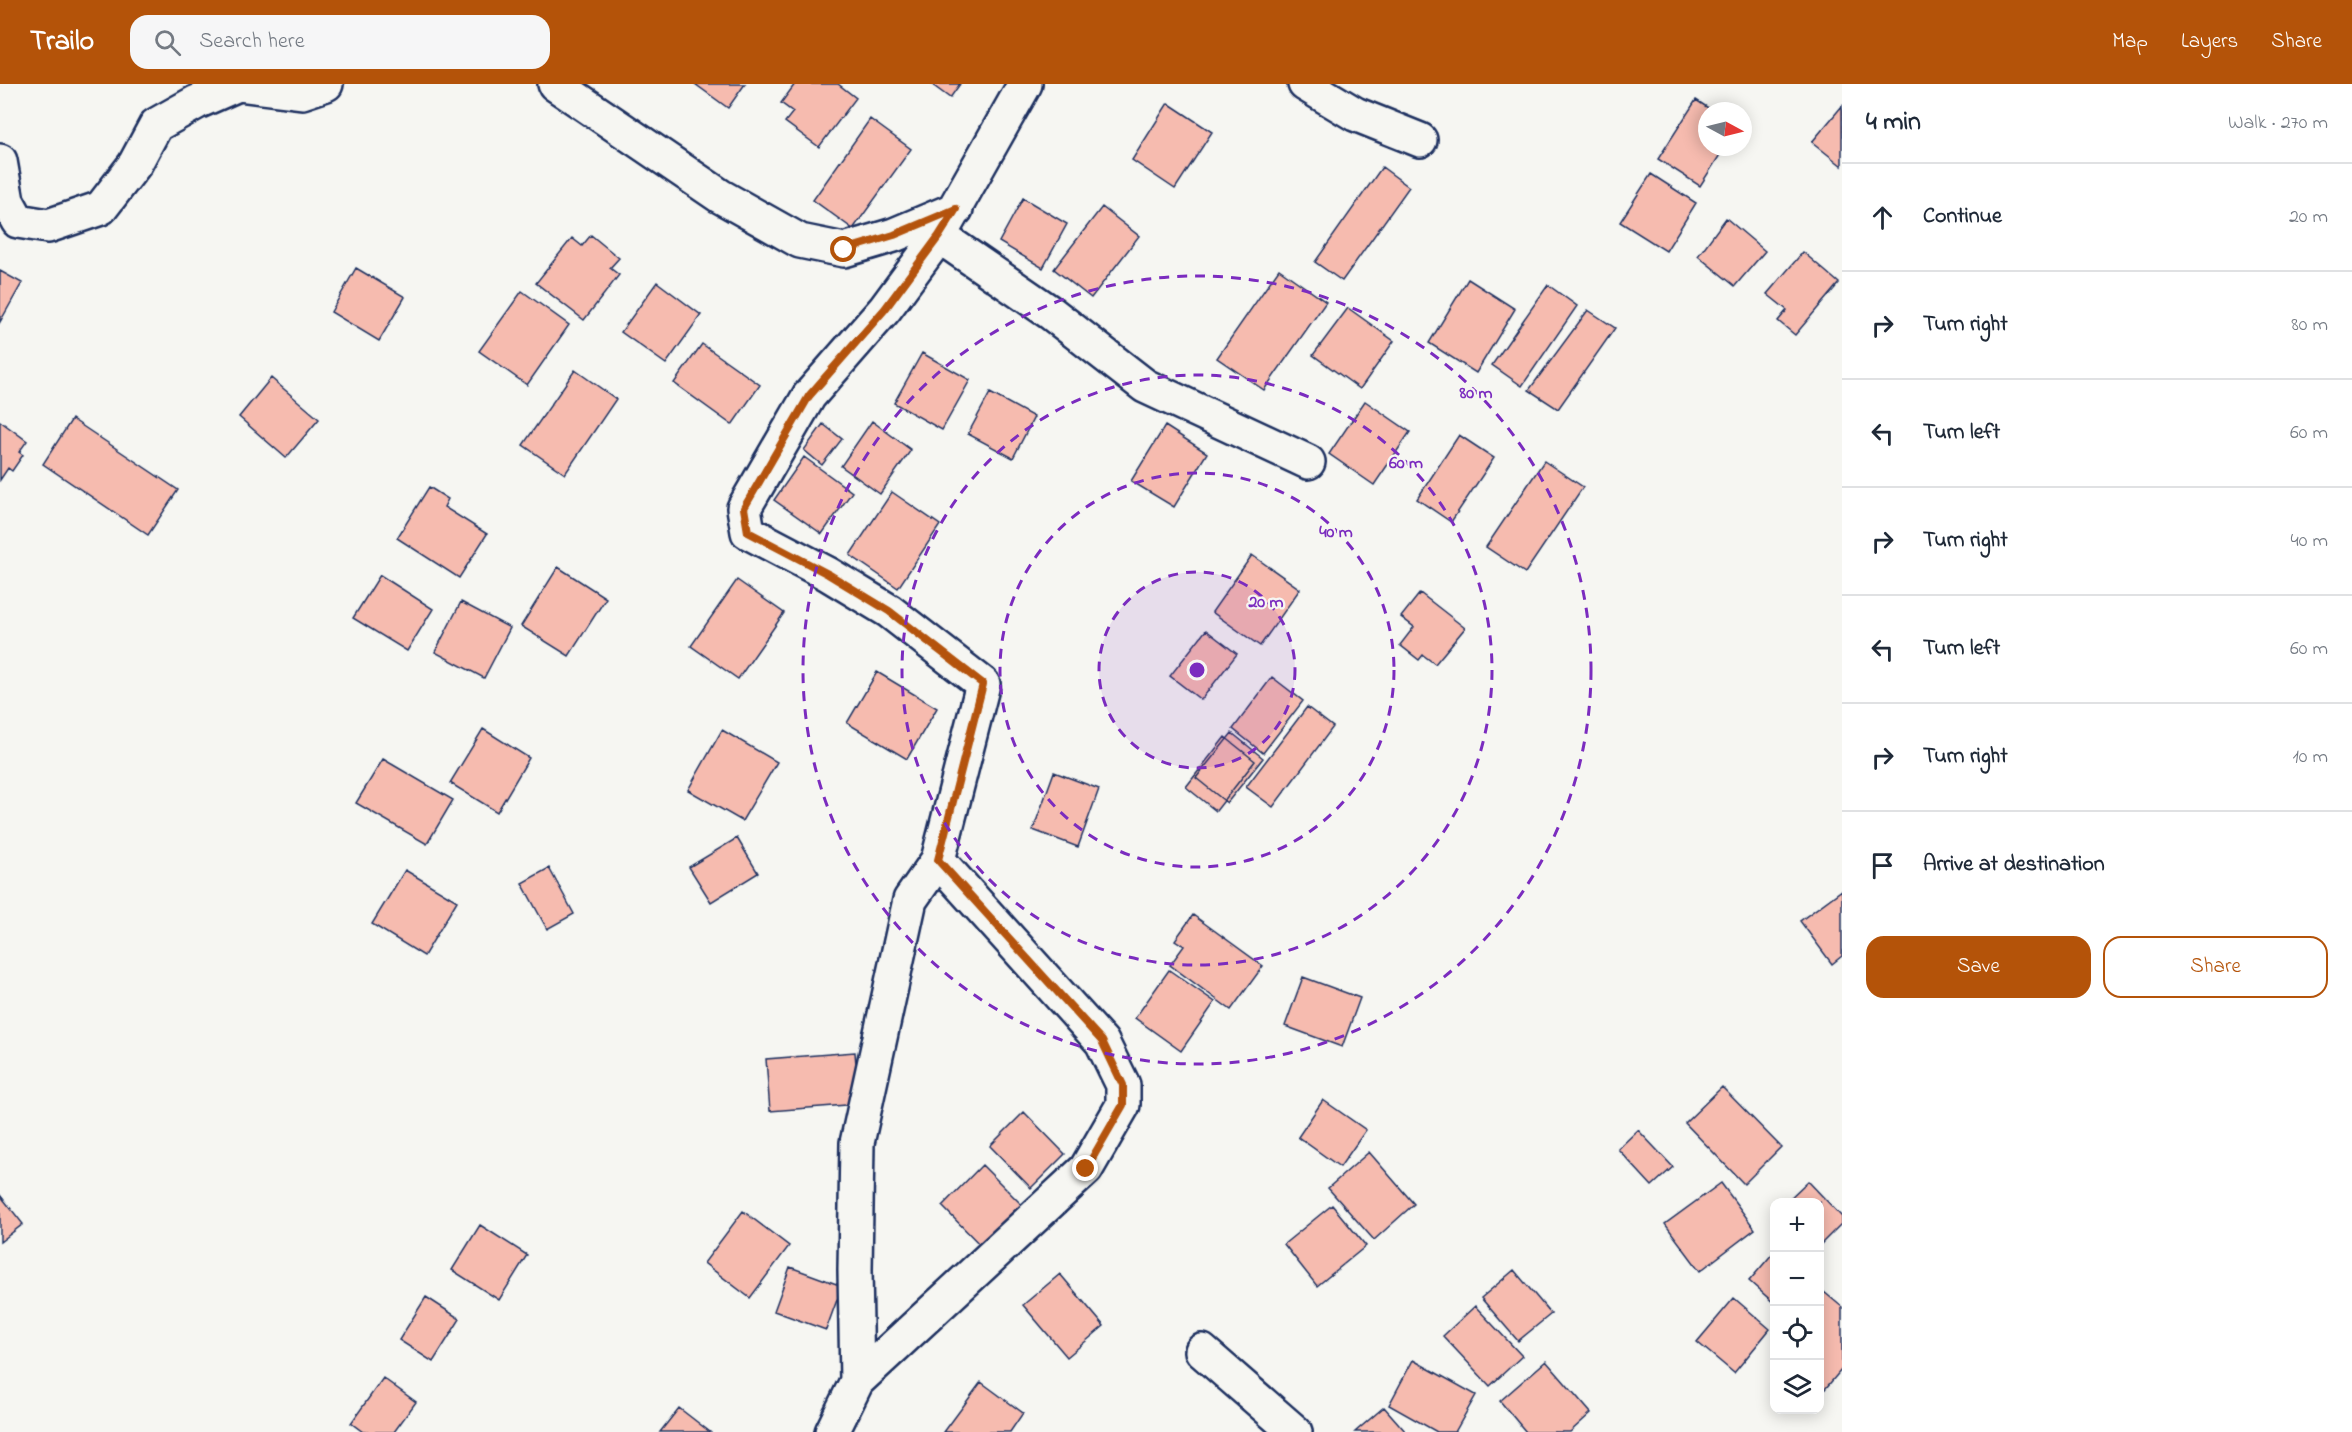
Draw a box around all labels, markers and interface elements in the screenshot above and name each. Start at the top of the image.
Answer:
search box [130,15,550,69]
text: Trailo [30,22,94,63]
icon: search [151,26,184,59]
text: Search here [199,26,305,58]
text: Map [2112,27,2148,57]
text: Layers [2181,27,2238,57]
text: Share [2271,27,2322,57]
north arrow [1698,102,1752,156]
text: 4 min [1866,104,1921,142]
text: Walk · 270 m [2228,109,2328,138]
icon: ahead [1866,201,1899,234]
text: Continue [1923,201,2002,233]
text: 20 m [2289,203,2328,232]
route start [830,236,856,262]
icon: right [1866,309,1899,342]
text: Turn right [1923,309,2008,341]
text: 80 m [2291,311,2328,340]
text: 80 m [1459,381,1493,407]
icon: left [1866,417,1899,450]
text: Turn left [1923,417,2000,449]
text: 60 m [2290,419,2328,448]
text: 60 m [1389,451,1423,477]
text: 40 m [1319,520,1353,546]
icon: right [1866,525,1899,558]
text: Turn right [1923,525,2008,557]
text: 40 m [2291,527,2328,556]
text: 20 m [1247,590,1284,616]
icon: left [1866,633,1899,666]
text: Turn left [1923,633,2000,665]
text: 60 m [2290,635,2328,664]
centre of rings [1187,660,1207,680]
icon: right [1866,741,1899,774]
text: Turn right [1923,741,2008,773]
text: 10 m [2292,743,2328,772]
icon: arrive [1866,849,1899,882]
text: Arrive at destination [1923,849,2105,881]
button: Save [1866,936,2091,998]
button: Share [2103,936,2328,998]
route end [1072,1155,1098,1181]
map controls [1770,1198,1824,1414]
button: + [1770,1198,1824,1252]
button: − [1770,1252,1824,1306]
button: locate [1770,1306,1824,1360]
button: layers [1770,1360,1824,1414]

